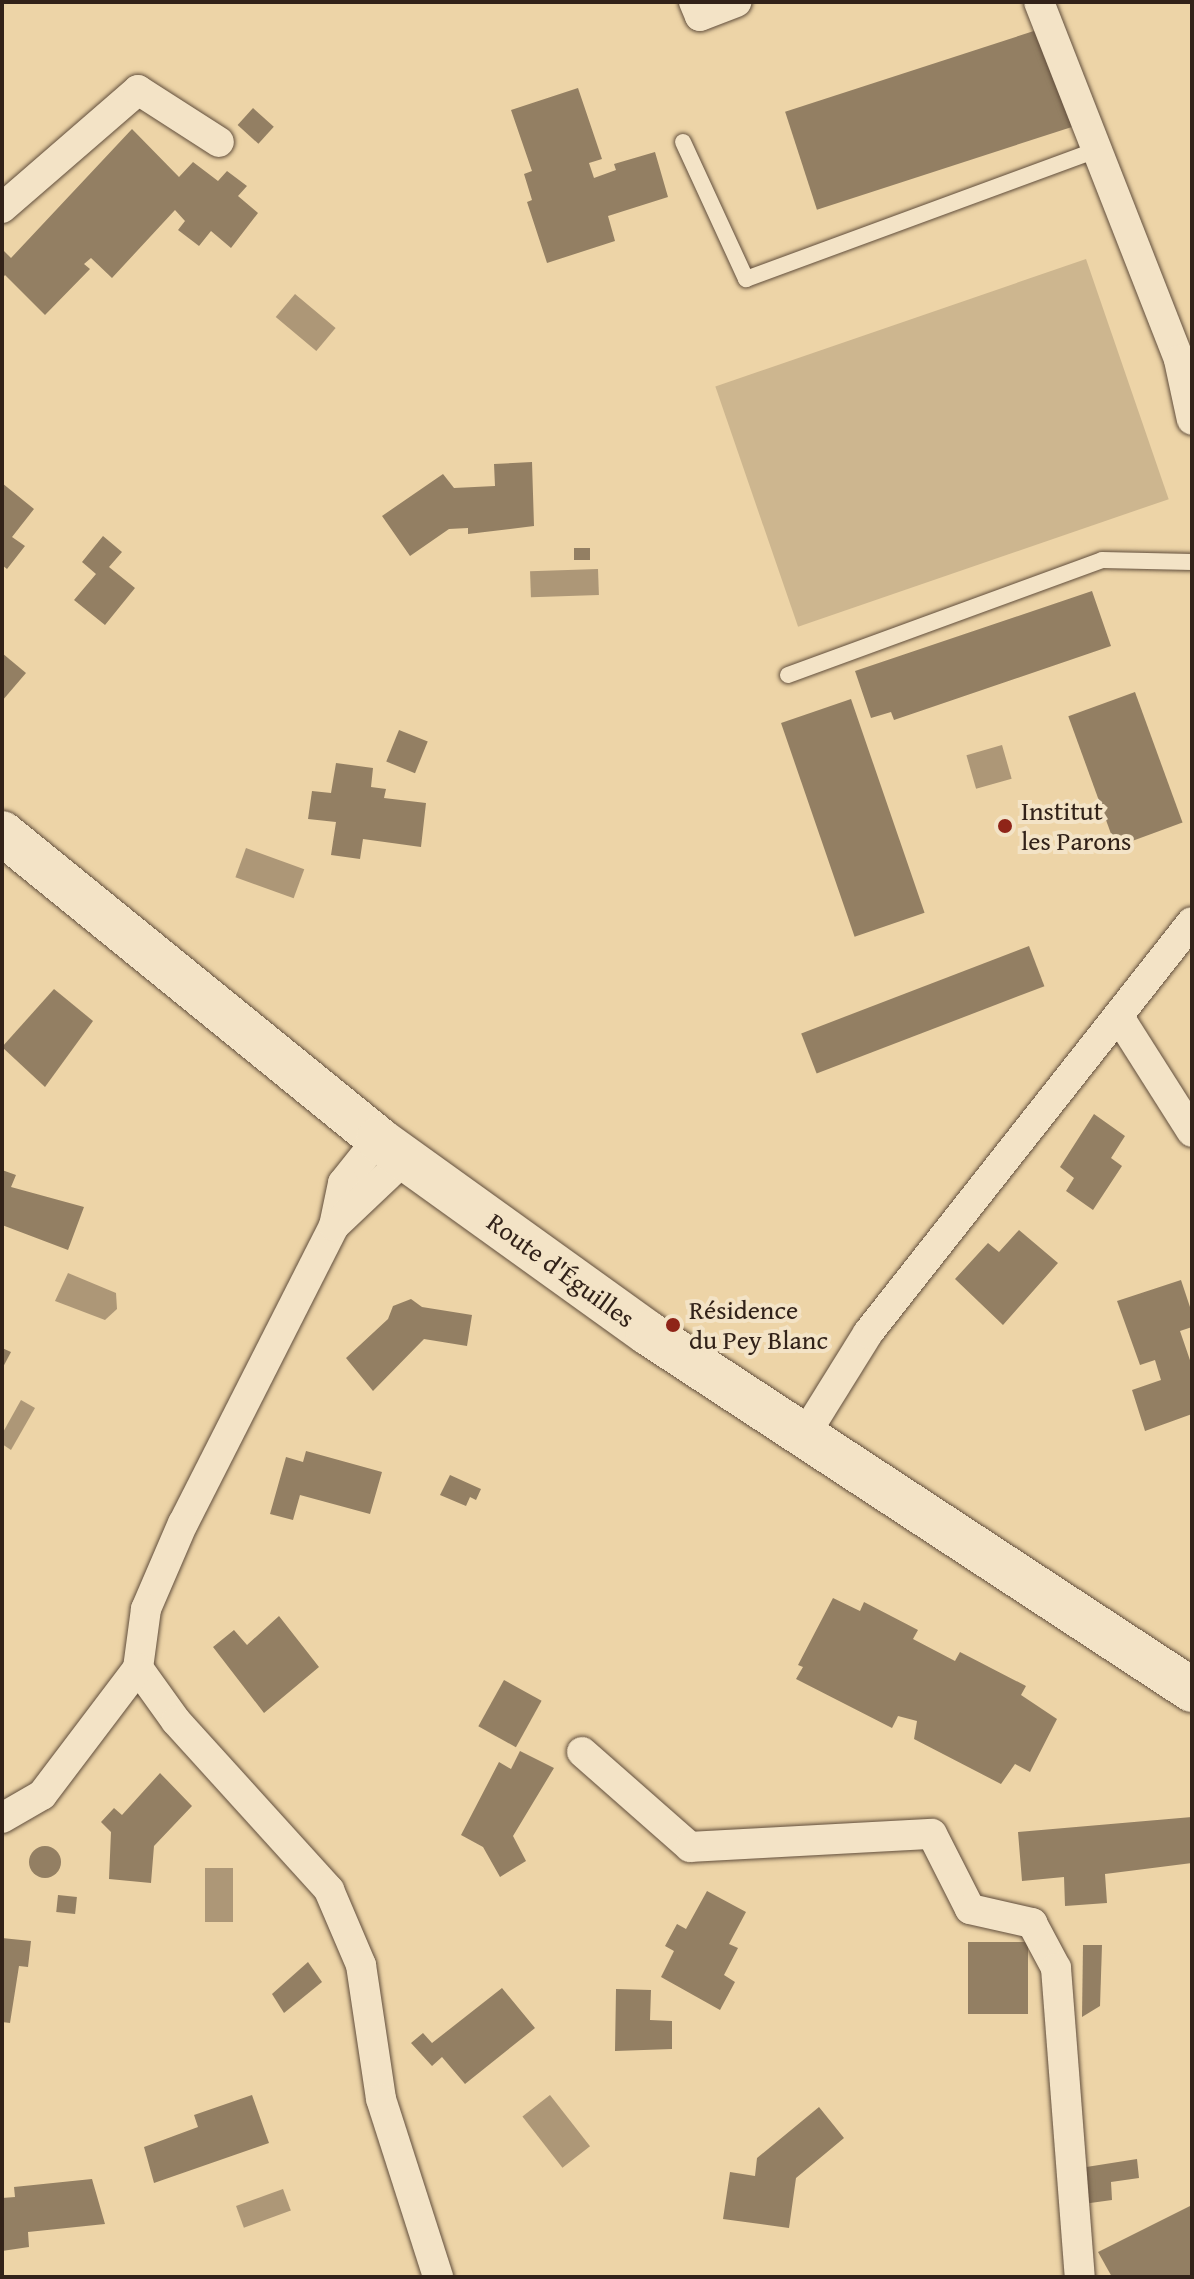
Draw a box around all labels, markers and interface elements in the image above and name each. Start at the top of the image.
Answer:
place label: Institut les Parons [1021,795,1131,856]
marker: Institut les Parons [996,817,1014,835]
street label: Route d'Éguilles [481,1206,641,1334]
place label: Résidence du Pey Blanc [689,1294,828,1356]
marker: Résidence du Pey Blanc [664,1316,682,1334]

